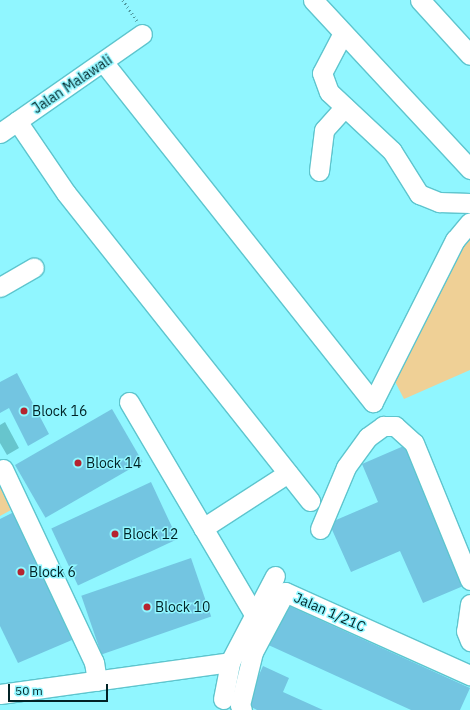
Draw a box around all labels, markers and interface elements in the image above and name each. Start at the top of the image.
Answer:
street label: Jalan Malawali [29,51,115,117]
place label: Block 16 [32,403,87,419]
marker: Block 16 [19,406,29,416]
place label: Block 14 [86,455,141,471]
marker: Block 14 [73,458,83,468]
place label: Block 12 [123,526,178,542]
marker: Block 12 [110,529,120,539]
place label: Block 6 [29,564,76,580]
marker: Block 6 [16,567,26,577]
street label: Jalan 1/21C [292,589,368,635]
place label: Block 10 [155,599,210,615]
marker: Block 10 [142,602,152,612]
scale bar [10,676,110,702]
text: 50 m [15,683,43,698]

